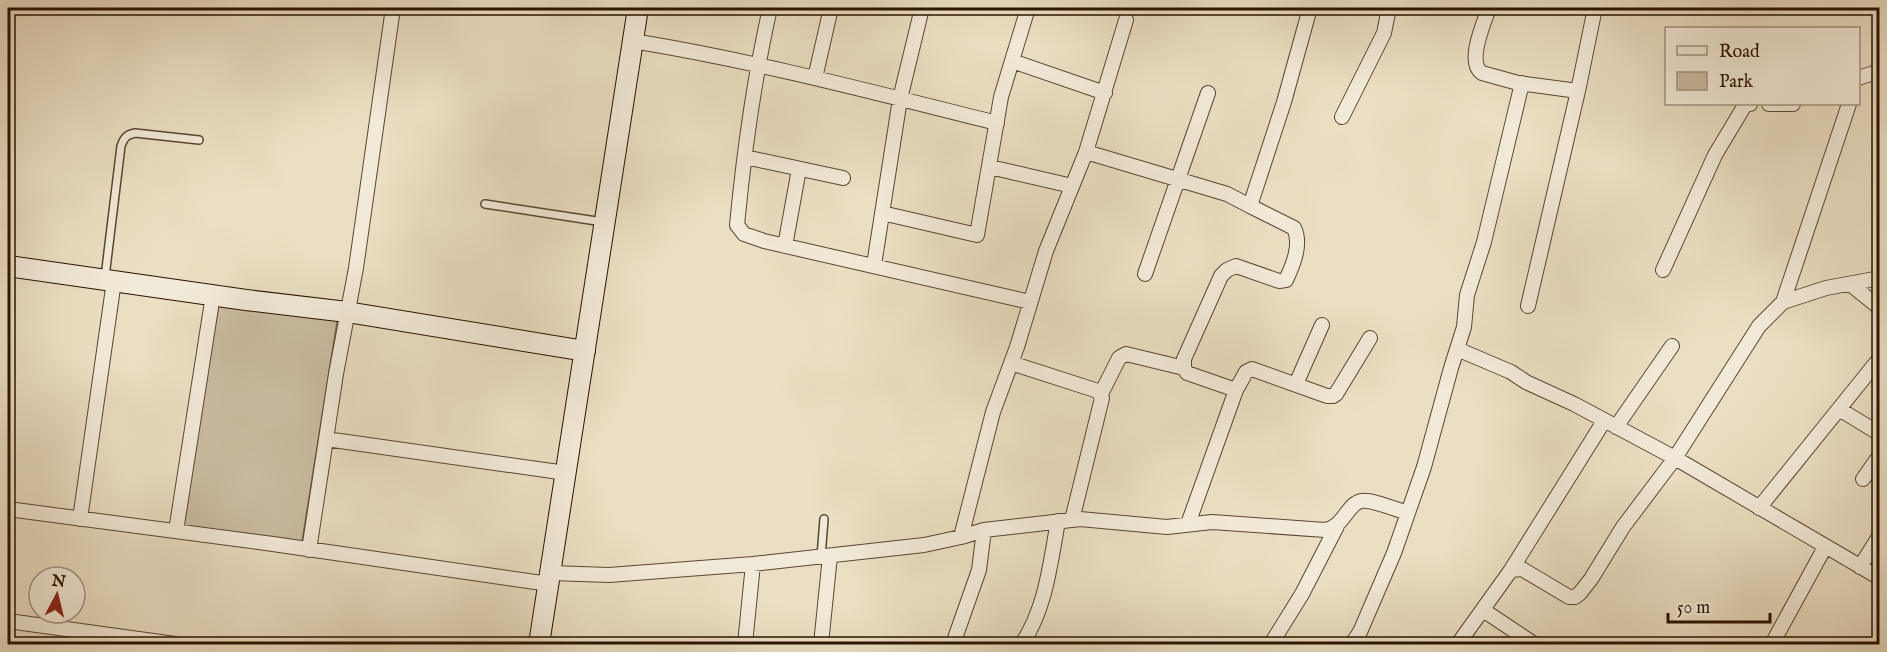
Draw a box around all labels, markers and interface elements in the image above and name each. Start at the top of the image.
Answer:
legend [1665,27,1860,105]
text: Road [1719,41,1760,64]
text: Park [1719,71,1754,94]
north arrow [27,565,87,625]
text: N [50,571,67,593]
scale bar [1668,586,1770,624]
text: 50 m [1677,597,1710,620]

